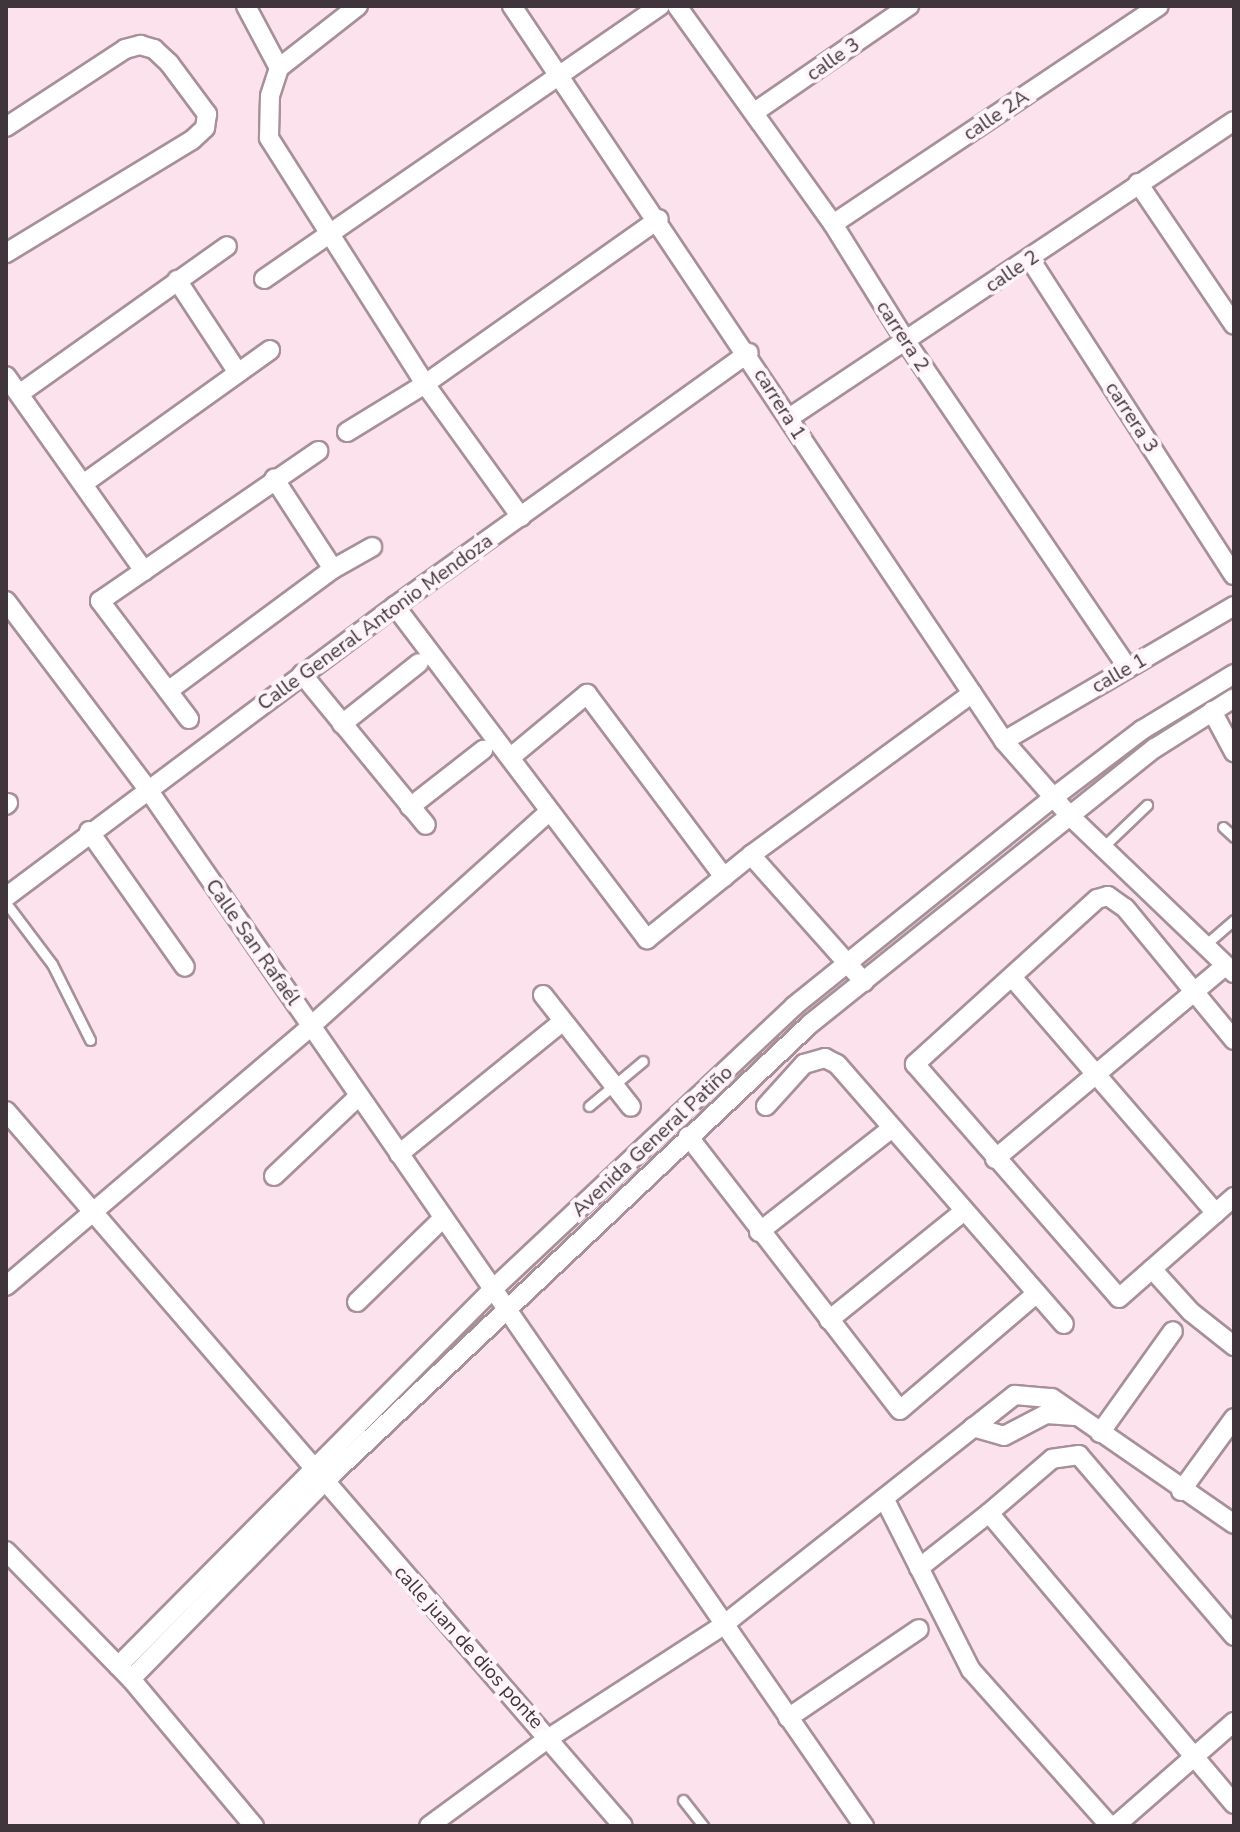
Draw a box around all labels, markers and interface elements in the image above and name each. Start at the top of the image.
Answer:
street label: calle 3 [802,32,864,86]
street label: calle 2A [959,84,1033,146]
street label: calle 2 [981,244,1043,298]
street label: carrera 2 [871,296,935,376]
street label: carrera 1 [749,364,811,444]
street label: carrera 3 [1100,377,1164,457]
street label: Calle General Antonio Mendoza [253,529,497,715]
street label: calle 1 [1087,648,1151,698]
street label: Calle San Rafaél [201,874,305,1010]
street label: Avenida General Patiño [567,1060,737,1222]
street label: calle juan de dios ponte [389,1560,549,1734]

